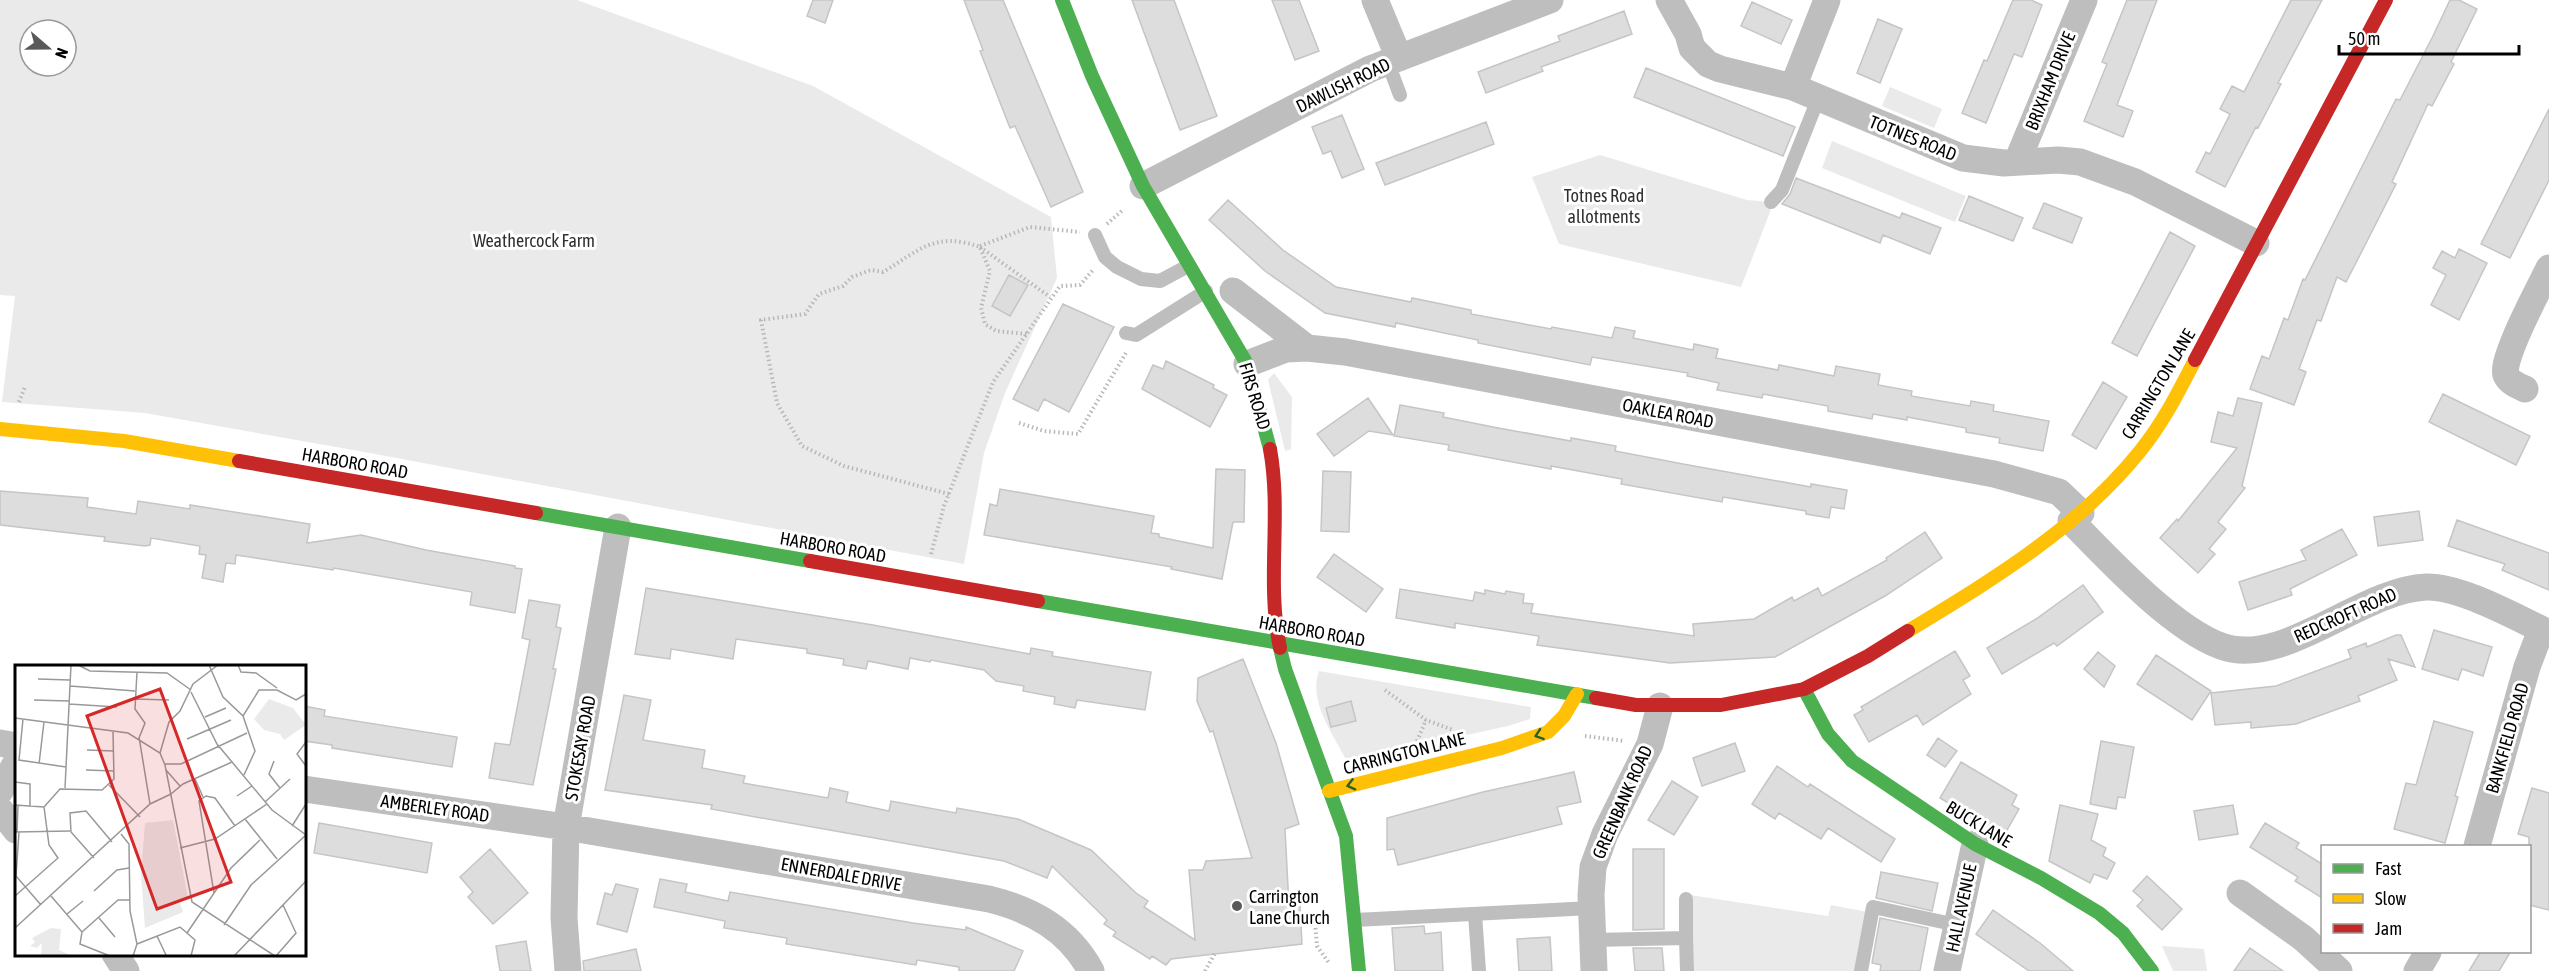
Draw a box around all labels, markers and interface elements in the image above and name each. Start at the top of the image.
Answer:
north arrow [18,18,78,78]
scale bar [2339,18,2519,56]
street label: BRIXHAM DRIVE [2021,28,2079,133]
text: 50 m [2348,28,2380,49]
text: N [52,46,72,61]
street label: DAWLISH ROAD [1293,53,1393,117]
street label: TOTNES ROAD [1866,111,1960,165]
park label: Totnes Road allotments [1564,185,1644,227]
park label: Weathercock Farm [473,230,595,251]
street label: CARRINGTON LANE [2117,325,2199,443]
street label: FIRS ROAD [1235,360,1275,432]
street label: OAKLEA ROAD [1621,394,1715,432]
street label: HARBORO ROAD [300,443,410,483]
street label: HARBORO ROAD [778,527,888,567]
street label: REDCROFT ROAD [2290,583,2400,647]
street label: HARBORO ROAD [1257,611,1367,651]
inset map [15,665,306,956]
street label: BANKFIELD ROAD [2481,680,2533,796]
street label: STOKESAY ROAD [560,694,600,802]
street label: CARRINGTON LANE [1341,728,1467,778]
one-way arrow [1534,728,1545,741]
street label: GREENBANK ROAD [1588,742,1656,862]
one-way arrow [1346,778,1356,791]
street label: AMBERLEY ROAD [379,790,491,826]
street label: BUCK LANE [1942,796,2016,852]
legend [2321,845,2531,953]
street label: ENNERDALE DRIVE [779,853,903,895]
text: Fast [2375,858,2402,879]
street label: HALL AVENUE [1941,862,1981,954]
place label: Carrington Lane Church [1249,886,1330,928]
text: Slow [2375,888,2406,909]
marker: Carrington Lane Church [1230,899,1244,913]
text: Jam [2375,918,2402,939]

